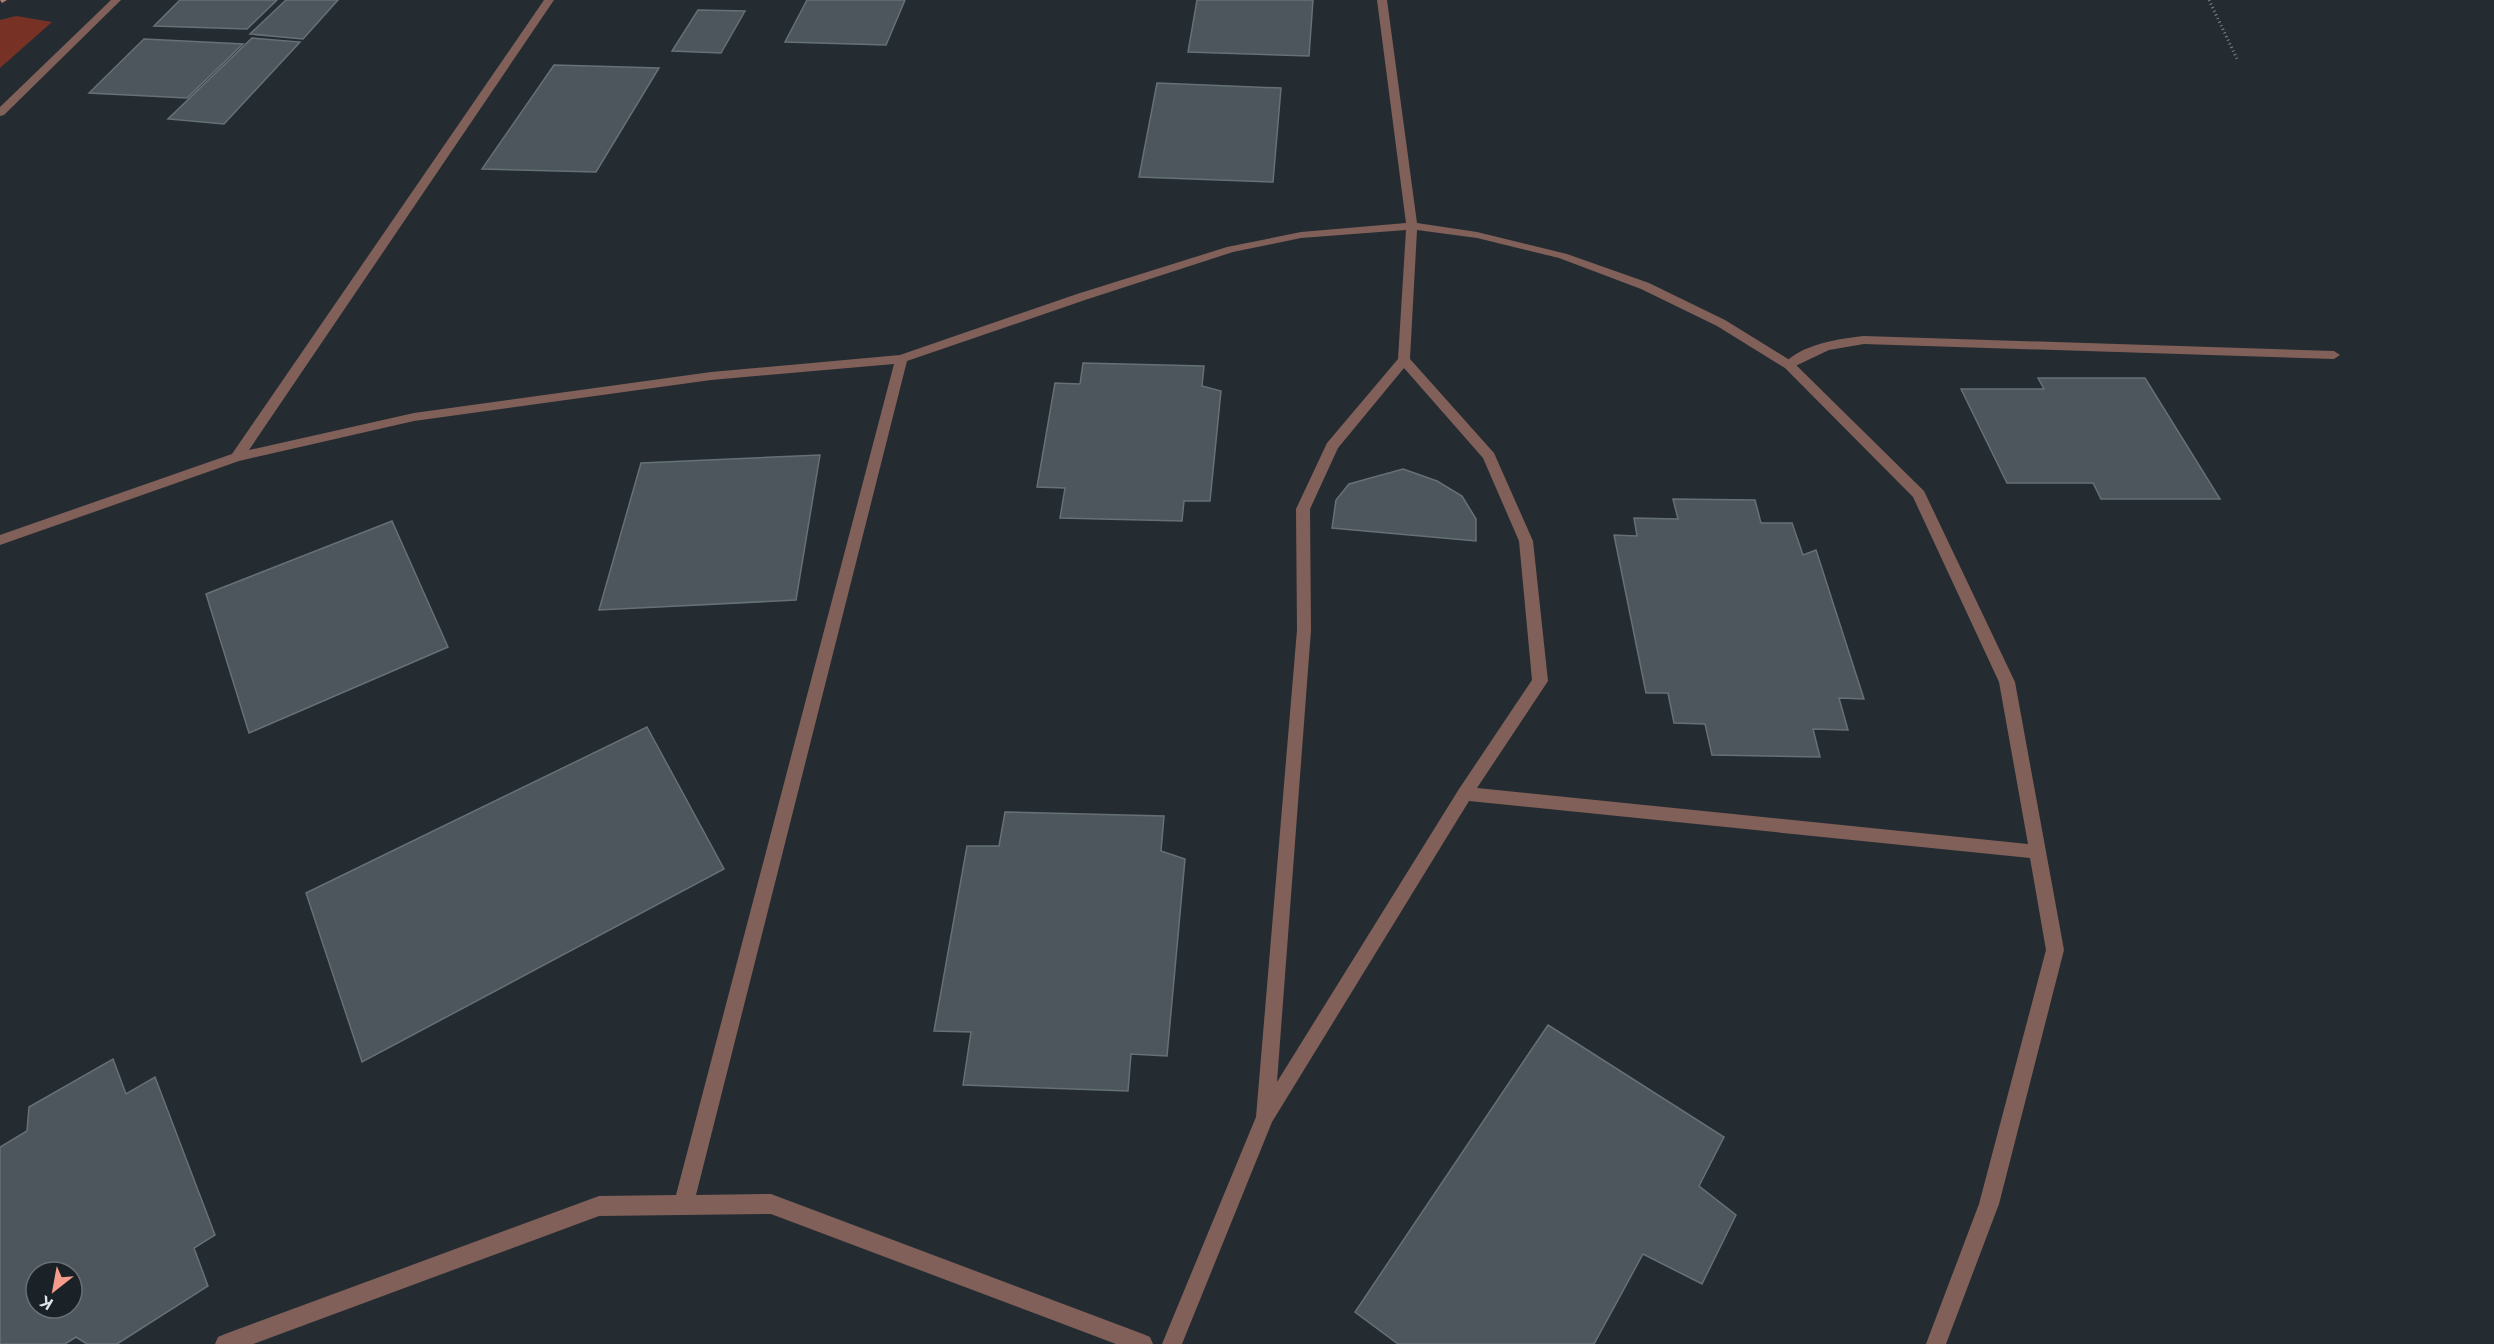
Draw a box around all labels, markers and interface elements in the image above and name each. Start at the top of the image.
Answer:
north arrow [24,1260,84,1320]
text: K [36,1291,56,1314]

